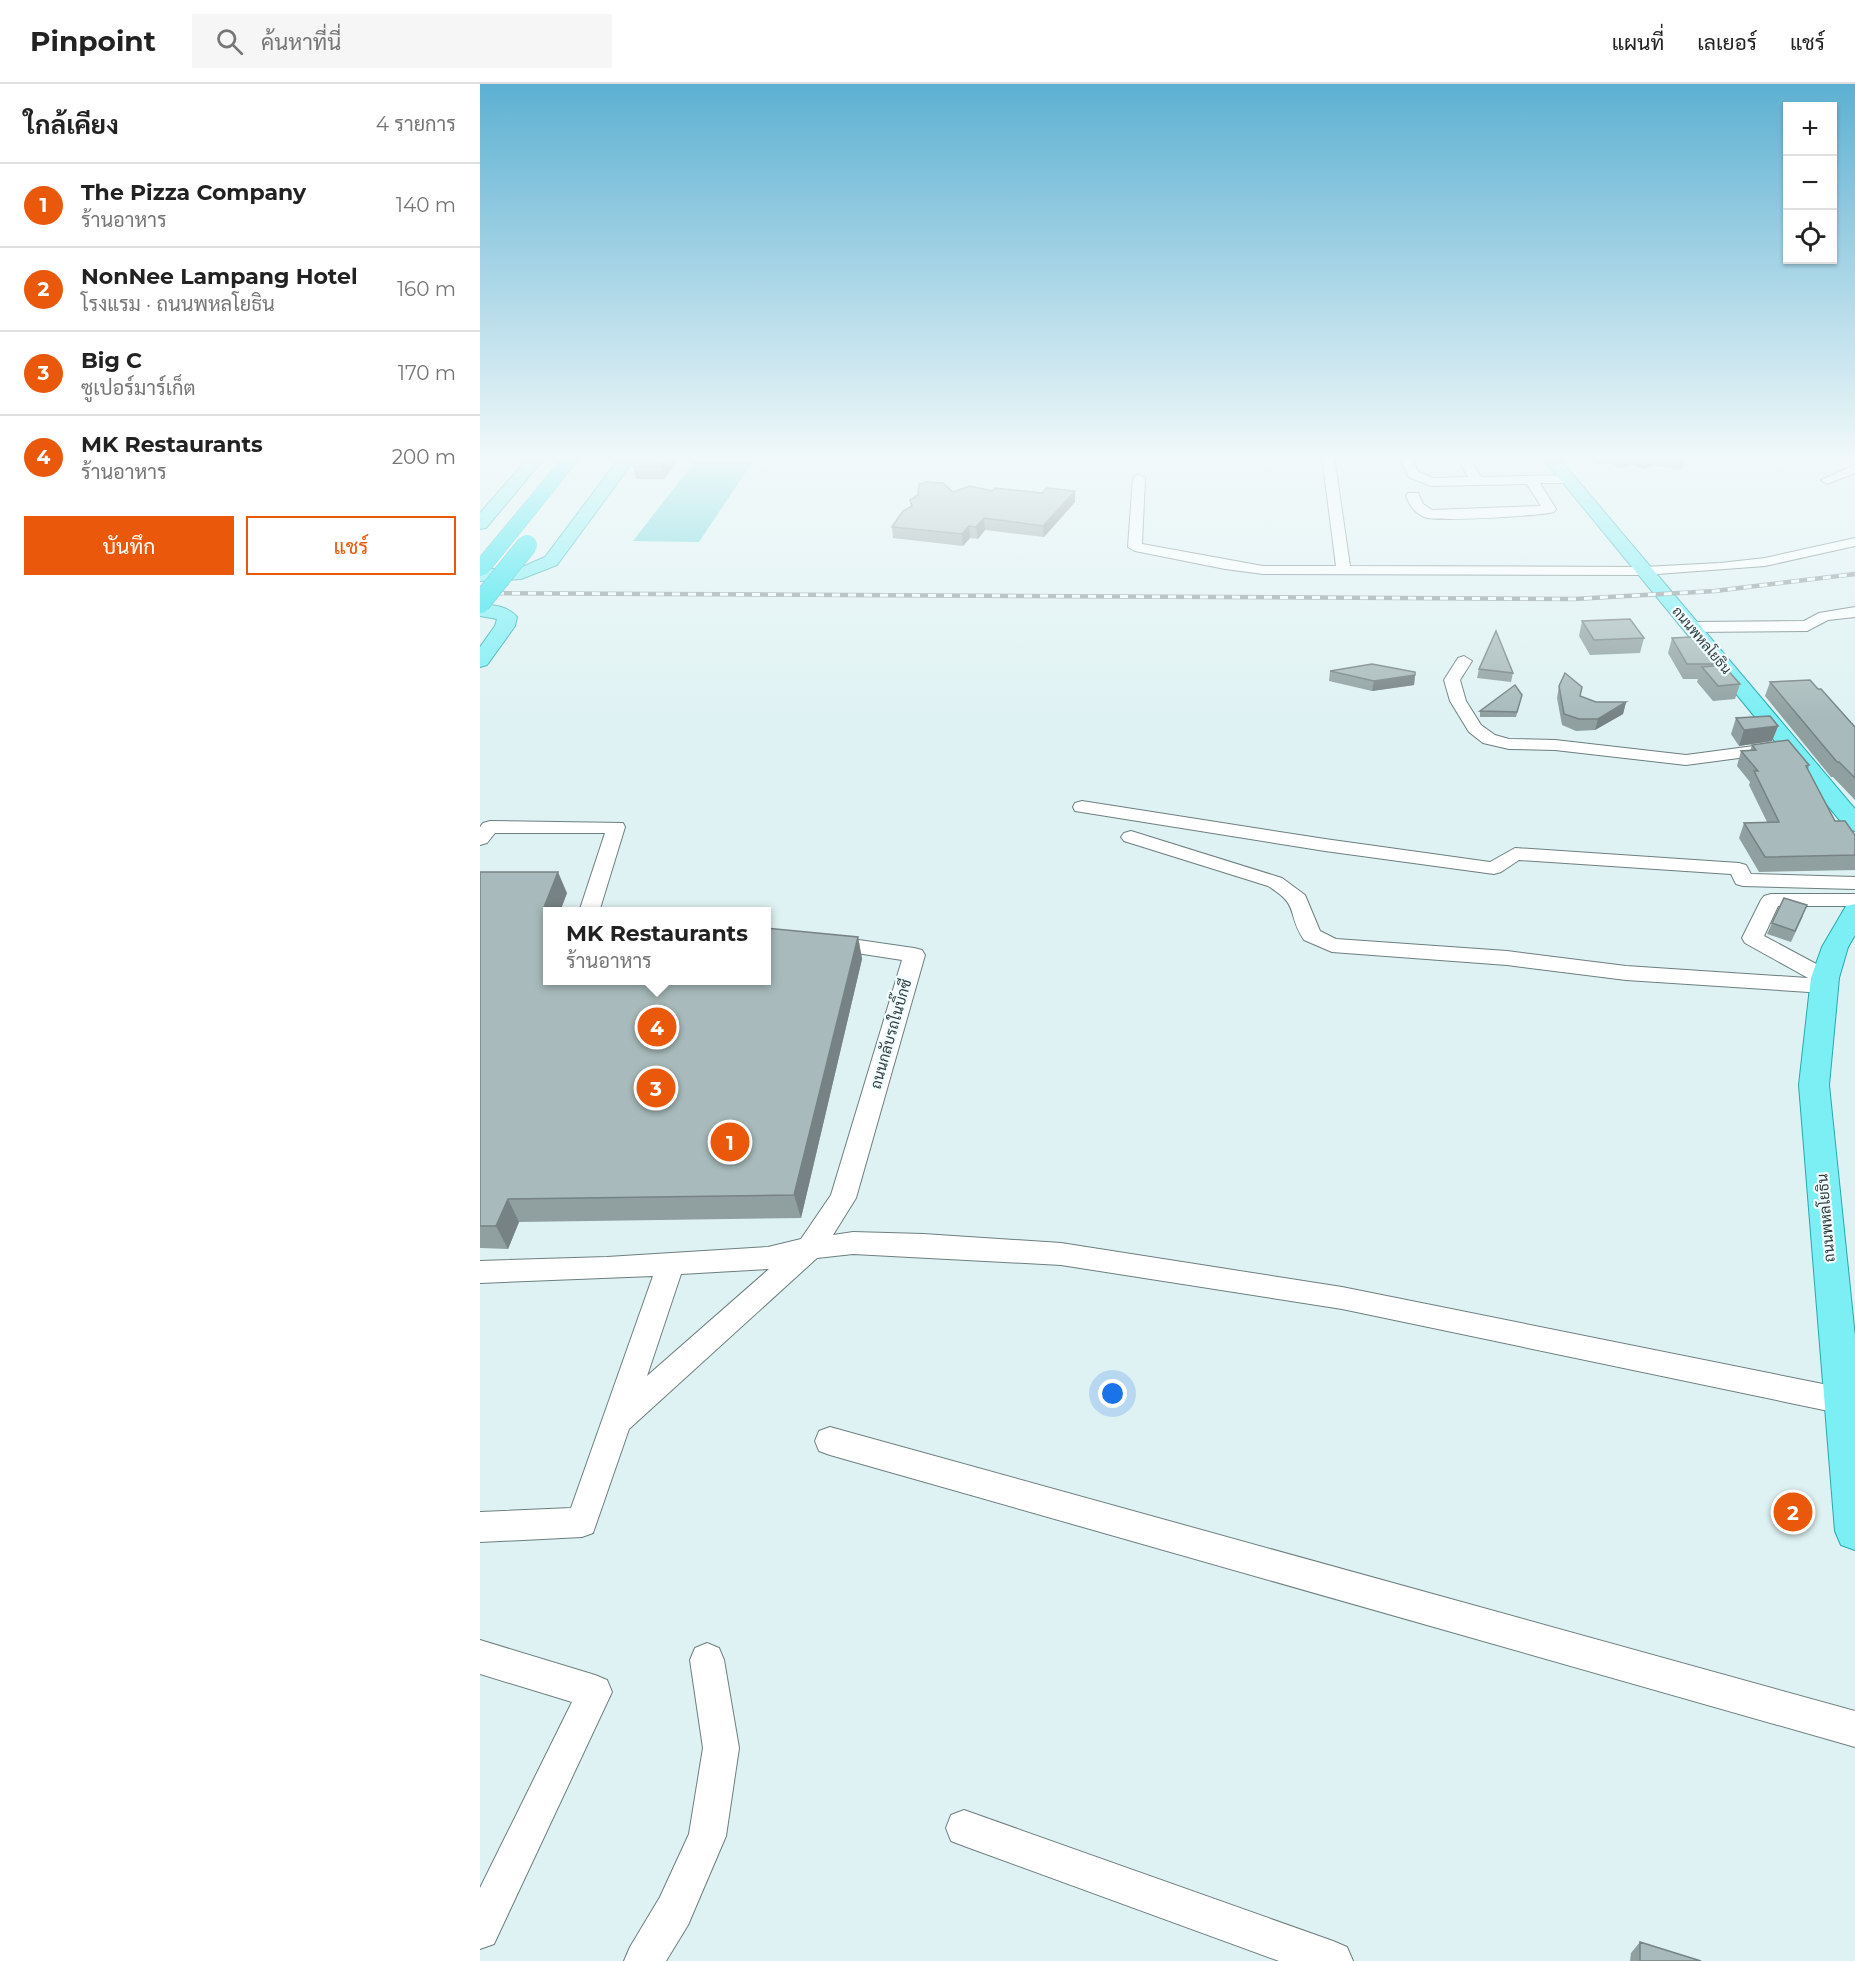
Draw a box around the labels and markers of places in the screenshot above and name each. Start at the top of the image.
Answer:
pin: 4 [638,1004,676,1050]
pin: 3 [636,1066,675,1110]
pin: 1 [710,1120,750,1164]
pin: 2 [1774,1490,1812,1534]

